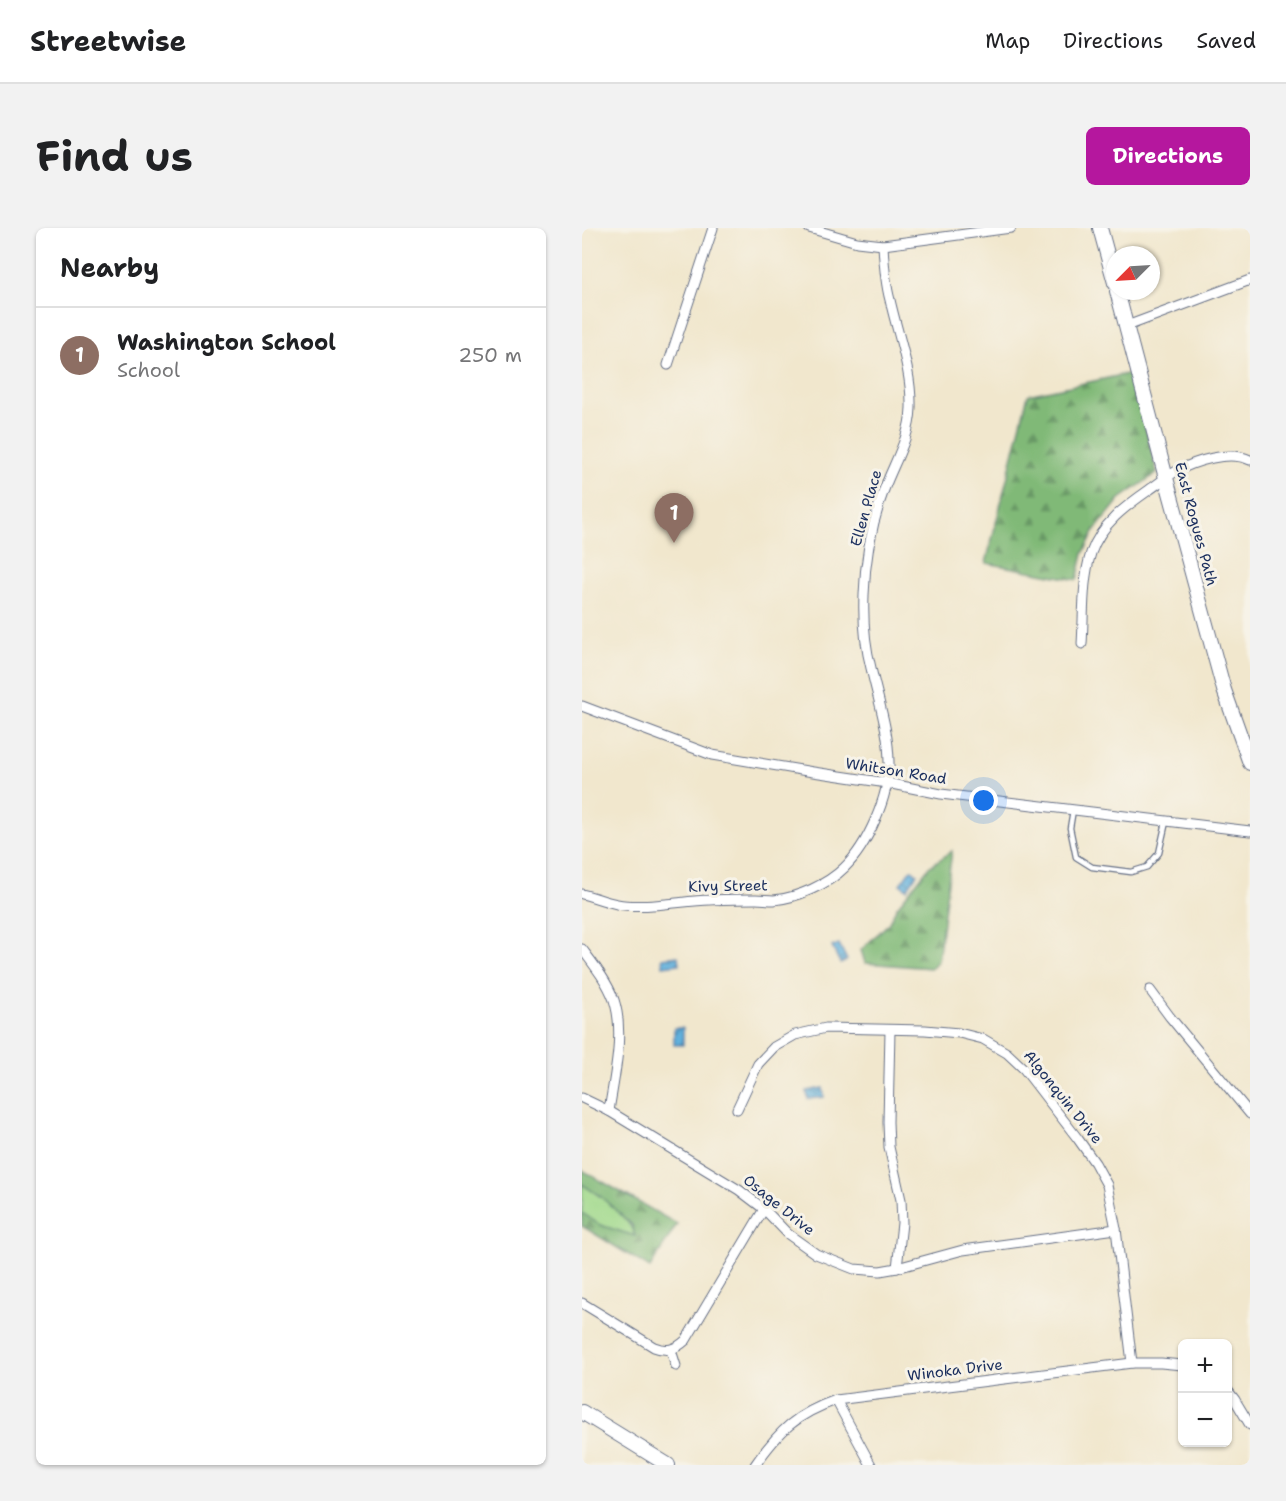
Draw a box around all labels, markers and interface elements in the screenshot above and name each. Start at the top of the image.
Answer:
text: Streetwise [30,22,186,60]
text: Map [985,27,1030,55]
text: Directions [1063,27,1163,55]
text: Saved [1196,27,1256,55]
button: Directions [1086,127,1250,185]
text: Find us [36,128,193,184]
north arrow [1106,246,1160,300]
text: Nearby [60,250,159,285]
text: Washington School [117,328,336,357]
text: 1 [75,342,84,368]
text: 250 m [458,342,522,368]
text: School [117,357,180,383]
street label: East Rogues Path [1170,460,1222,588]
street label: Ellen Place [846,467,886,549]
pin: 1 [654,494,694,543]
street label: Whitson Road [844,753,948,789]
your location [969,786,998,815]
street label: Kivy Street [688,875,768,897]
street label: Algonquin Drive [1019,1046,1107,1148]
street label: Osage Drive [739,1170,819,1240]
map controls [1178,1339,1232,1447]
button: + [1178,1339,1232,1393]
street label: Winoka Drive [906,1354,1004,1386]
button: − [1178,1393,1232,1447]

